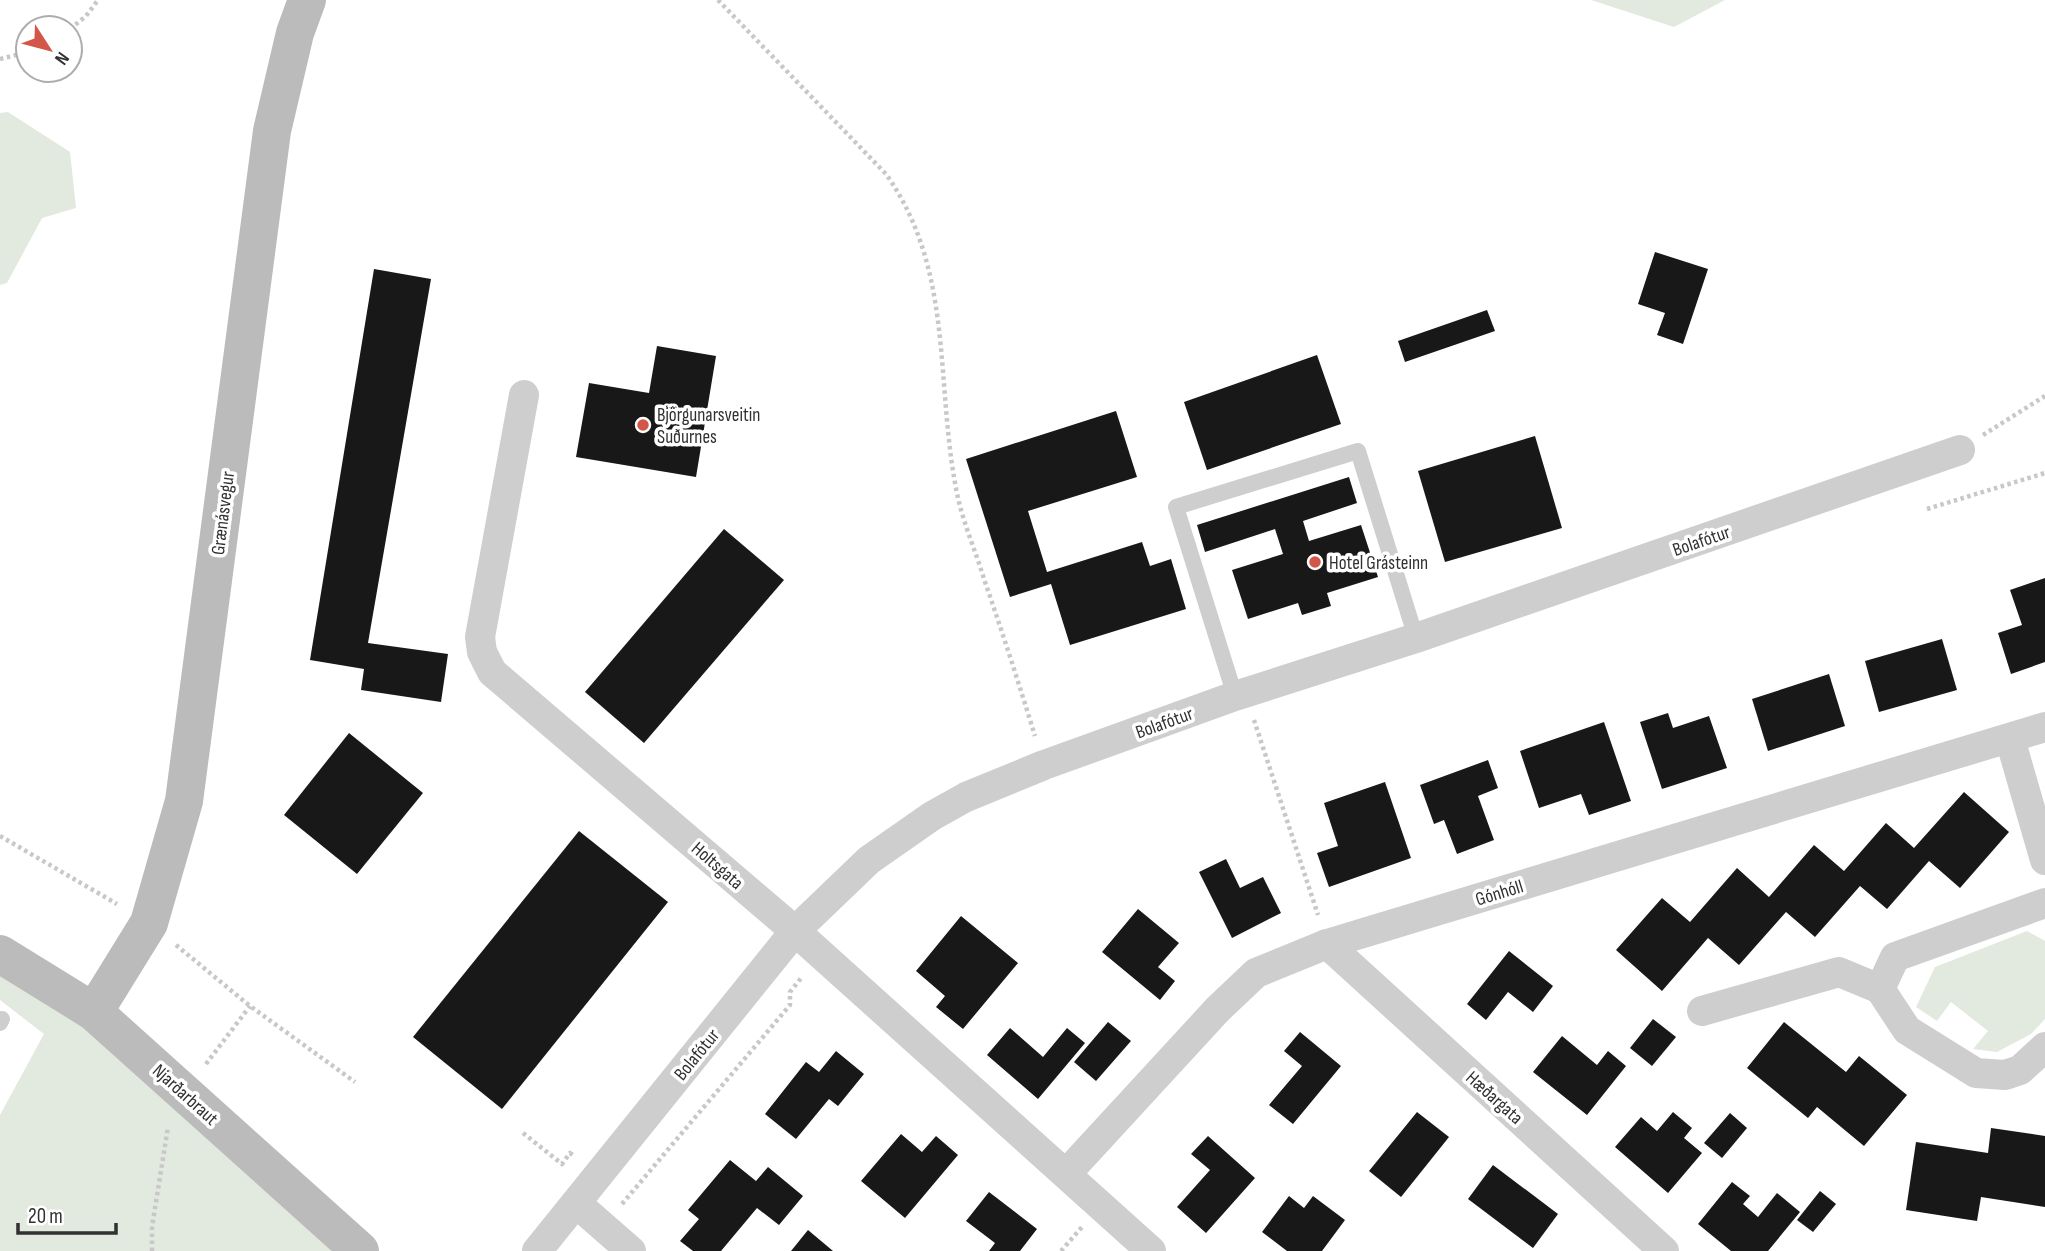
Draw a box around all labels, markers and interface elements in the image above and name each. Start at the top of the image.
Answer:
north arrow [14,14,84,84]
text: N [49,47,74,69]
place label: Björgunarsveitin Suðurnes [657,404,760,449]
marker: Björgunarsveitin Suðurnes [635,417,651,433]
street label: Grænásvegur [207,470,240,556]
street label: Bolafótur [1670,521,1734,562]
place label: Hotel Grásteinn [1329,552,1428,575]
marker: Hotel Grásteinn [1307,554,1323,570]
street label: Bolafótur [1133,702,1197,744]
street label: Holtsgata [686,837,748,895]
street label: Gónhóll [1473,875,1526,912]
street label: Bolafótur [670,1024,725,1085]
street label: Njarðarbraut [147,1060,223,1131]
street label: Hæðargata [1461,1067,1527,1130]
scale bar [18,1192,116,1236]
text: 20 m [28,1204,63,1229]

